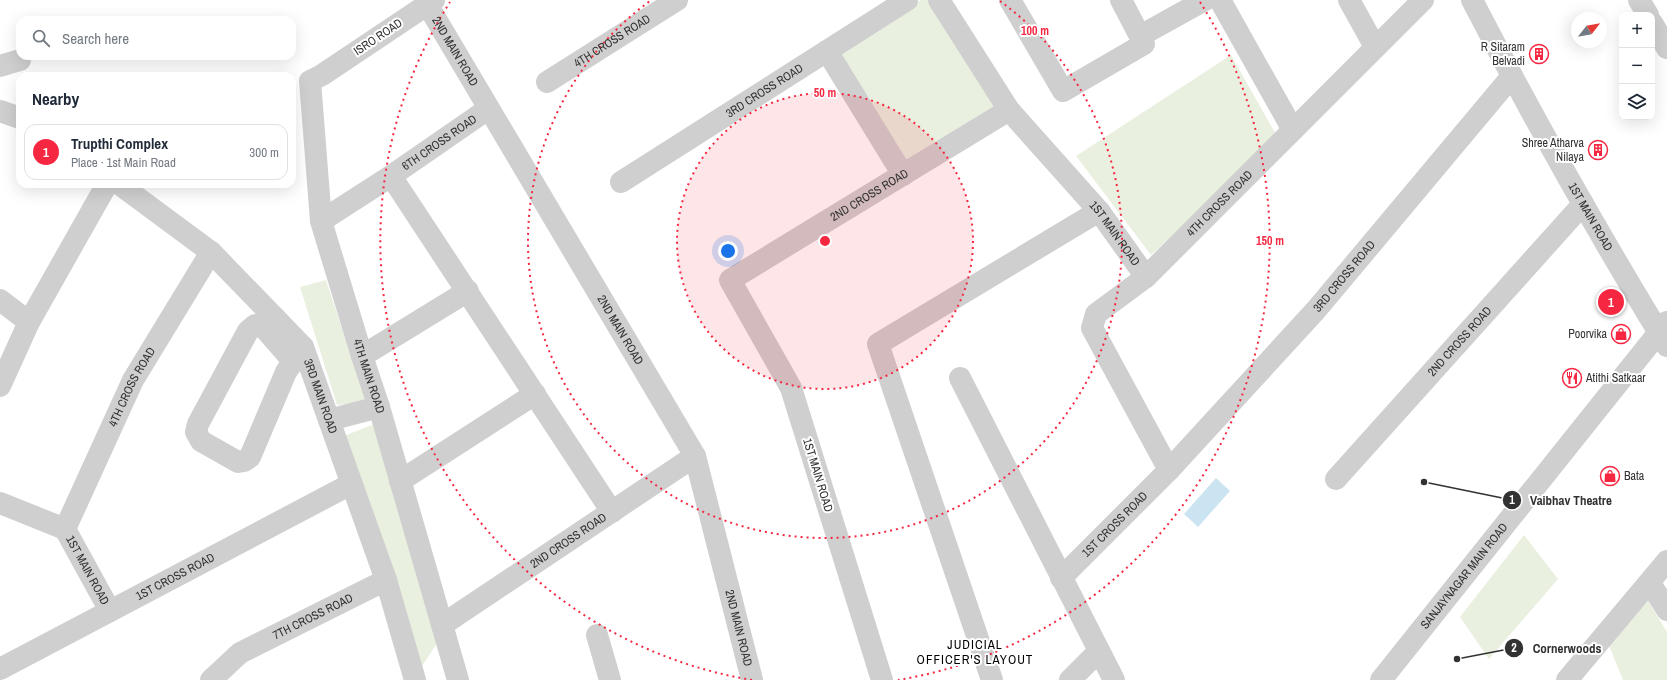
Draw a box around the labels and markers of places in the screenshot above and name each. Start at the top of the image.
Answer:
place label: R Sitaram Belvadi [1481,39,1525,69]
building icon: R Sitaram Belvadi [1528,43,1550,65]
place label: Shree Atharva Nilaya [1522,135,1585,165]
building icon: Shree Atharva Nilaya [1587,139,1609,161]
centre of rings [818,234,832,248]
pin: 1 [1598,287,1624,317]
shop icon: Poorvika [1610,323,1632,345]
place label: Poorvika [1568,326,1608,342]
restaurant icon: Atithi Satkaar [1561,367,1583,389]
place label: Atithi Satkaar [1585,370,1646,386]
shop icon: Bata [1599,465,1621,487]
place label: Bata [1624,468,1645,484]
callout: Vaibhav Theatre [1502,488,1620,513]
callout: Cornerwoods [1504,636,1609,661]

